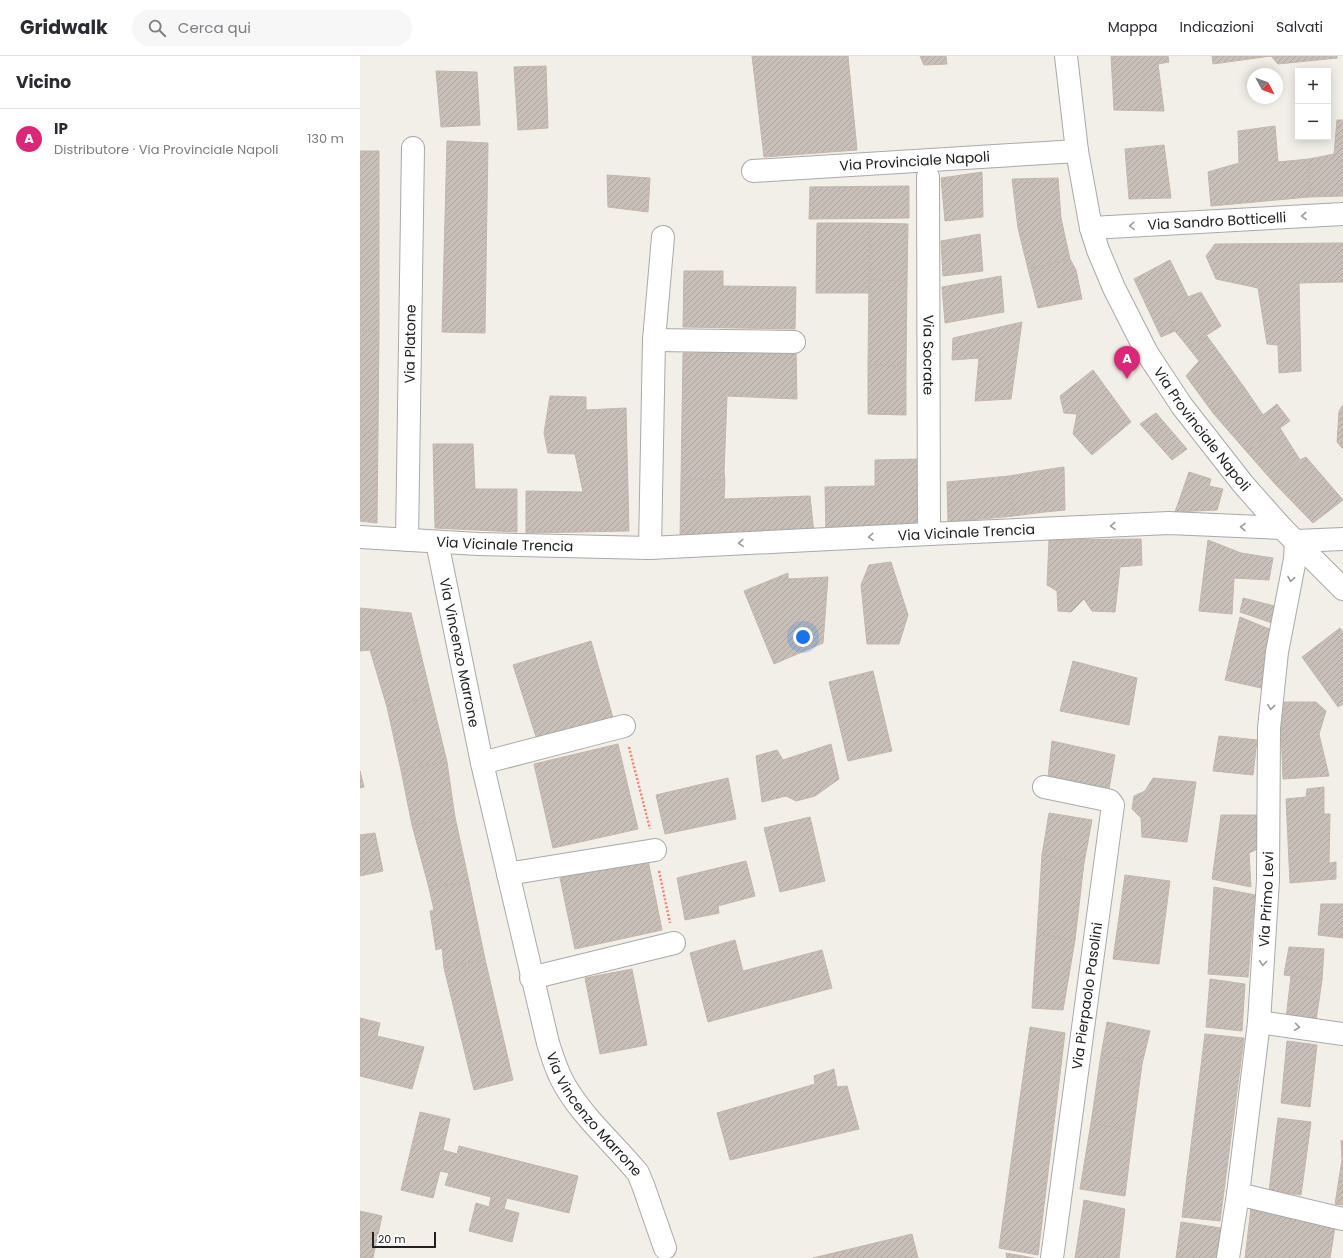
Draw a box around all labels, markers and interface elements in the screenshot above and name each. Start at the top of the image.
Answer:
search box [132,10,412,46]
text: Gridwalk [20,14,108,41]
icon: search [146,17,168,39]
text: Cerca qui [178,17,251,38]
text: Mappa [1108,17,1158,37]
text: Indicazioni [1180,17,1254,37]
text: Salvati [1276,17,1323,37]
north arrow [1247,68,1283,104]
map controls [1295,68,1331,140]
button: + [1295,68,1331,104]
text: Vicino [16,70,71,94]
button: − [1295,104,1331,140]
text: IP [54,118,68,139]
text: A [24,129,34,148]
text: 130 m [307,129,344,148]
text: Distributore · Via Provinciale Napoli [54,140,279,159]
street label: Via Provinciale Napoli [839,146,991,176]
street label: Via Sandro Botticelli [1147,207,1287,235]
one-way arrow [1301,212,1307,220]
one-way arrow [1129,221,1135,230]
street label: Via Platone [399,304,421,384]
street label: Via Socrate [918,315,939,396]
pin: A [1114,346,1140,379]
street label: Via Provinciale Napoli [1149,363,1255,496]
street label: Via Vicinale Trencia [897,519,1035,546]
one-way arrow [1110,521,1116,530]
one-way arrow [1240,522,1246,531]
street label: Via Vicinale Trencia [436,532,574,556]
one-way arrow [868,532,874,541]
one-way arrow [738,539,744,548]
street label: Via Vincenzo Marrone [435,576,485,729]
one-way arrow [1287,576,1296,582]
your location [793,627,813,647]
one-way arrow [1267,704,1276,711]
street label: Via Primo Levi [1254,851,1278,948]
street label: Via Pierpaolo Pasolini [1067,921,1107,1071]
one-way arrow [1258,960,1267,966]
one-way arrow [1294,1022,1300,1031]
street label: Via Vincenzo Marrone [541,1049,647,1181]
scale bar [372,1230,436,1249]
text: 20 m [378,1231,406,1247]

